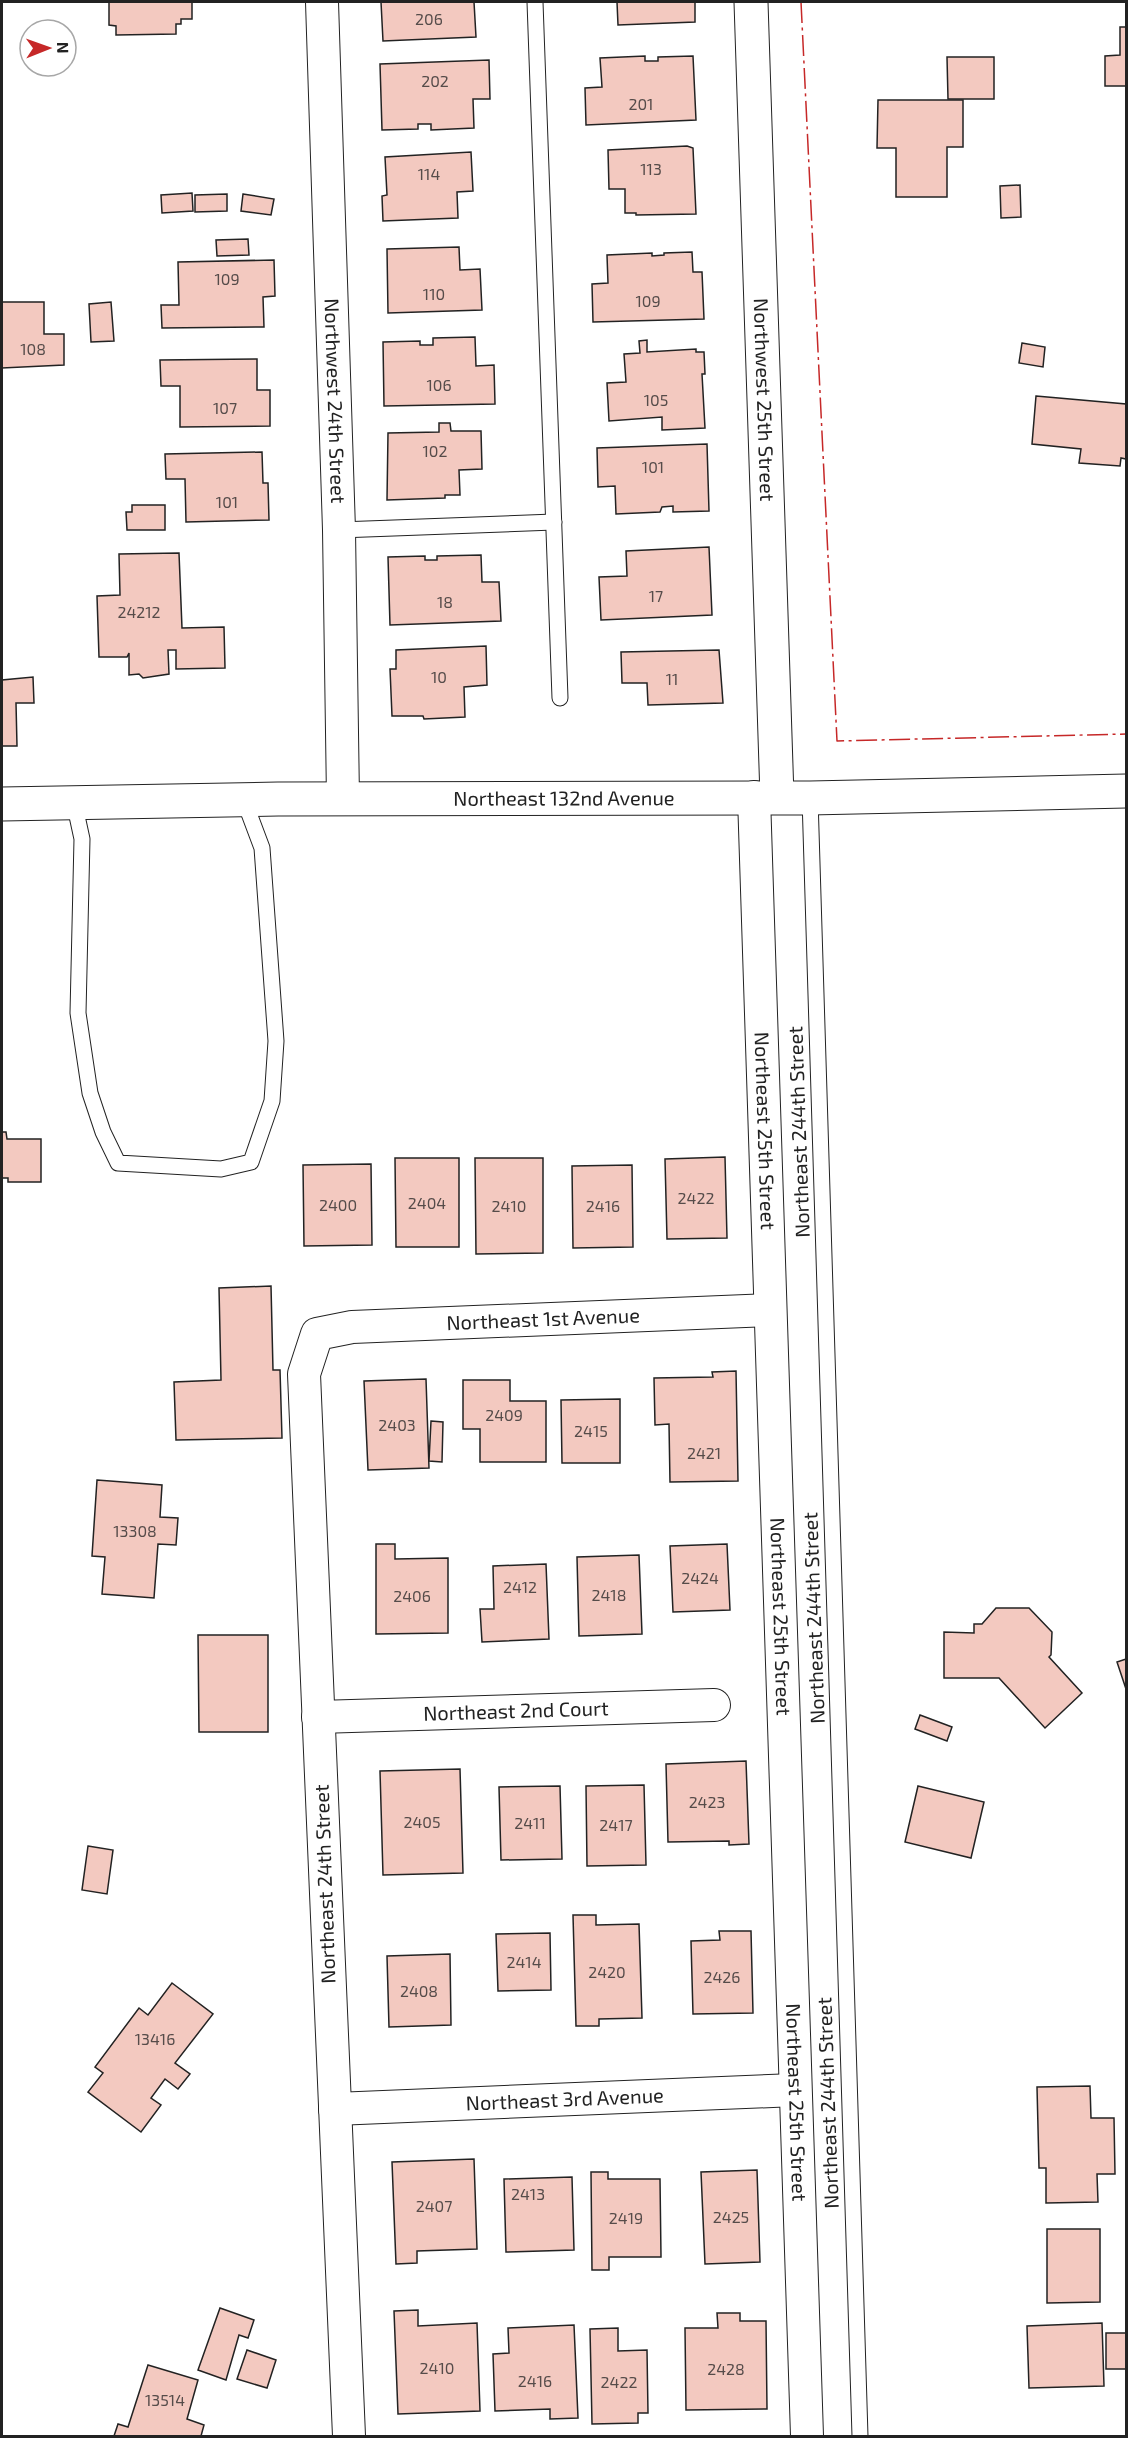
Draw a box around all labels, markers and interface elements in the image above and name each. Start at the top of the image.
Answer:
house number: 206 [415,9,443,28]
north arrow [18,18,78,78]
text: N [54,42,73,54]
house number: 202 [421,71,449,90]
house number: 201 [628,94,654,113]
house number: 113 [640,159,662,178]
house number: 114 [418,164,440,183]
house number: 109 [214,269,240,288]
house number: 110 [423,284,445,303]
house number: 109 [635,291,661,310]
street label: Northwest 24th Street [321,298,351,504]
street label: Northwest 25th Street [750,298,780,502]
house number: 108 [20,339,46,358]
house number: 106 [426,375,452,394]
house number: 105 [644,390,668,409]
house number: 107 [213,398,237,417]
house number: 102 [422,441,448,460]
house number: 101 [642,457,664,476]
house number: 101 [216,492,238,511]
house number: 17 [649,586,663,605]
house number: 18 [437,592,453,611]
house number: 24212 [117,602,161,621]
house number: 10 [431,667,447,686]
house number: 11 [666,669,678,688]
street label: Northeast 132nd Avenue [453,785,675,810]
street label: Northeast 244th Street [782,1025,814,1238]
street label: Northeast 25th Street [751,1031,781,1231]
house number: 2422 [678,1188,714,1207]
house number: 2404 [408,1193,446,1212]
house number: 2400 [319,1195,357,1214]
house number: 2410 [492,1196,526,1215]
house number: 2416 [586,1196,620,1215]
street label: Northeast 1st Avenue [446,1302,640,1334]
house number: 2409 [485,1405,523,1424]
house number: 2403 [378,1415,416,1434]
house number: 2415 [574,1421,608,1440]
house number: 2421 [687,1443,721,1462]
street label: Northeast 244th Street [797,1511,829,1724]
street label: Northeast 25th Street [766,1517,797,1716]
house number: 13308 [113,1521,157,1540]
house number: 2424 [681,1568,719,1587]
house number: 2412 [503,1577,537,1596]
house number: 2418 [592,1585,626,1604]
house number: 2406 [393,1586,431,1605]
street label: Northeast 2nd Court [423,1695,609,1725]
street label: Northeast 24th Street [309,1784,339,1984]
house number: 2423 [689,1792,725,1811]
house number: 2405 [403,1812,441,1831]
house number: 2411 [514,1813,546,1832]
house number: 2417 [599,1815,633,1834]
house number: 2414 [506,1952,542,1971]
house number: 2420 [588,1962,626,1981]
house number: 2426 [704,1967,740,1986]
house number: 2408 [400,1981,438,2000]
street label: Northeast 244th Street [811,1996,843,2209]
street label: Northeast 25th Street [782,2003,812,2202]
house number: 13416 [135,2029,175,2048]
street label: Northeast 3rd Avenue [465,2082,664,2115]
house number: 2413 [511,2184,545,2203]
house number: 2407 [416,2196,452,2215]
house number: 2425 [713,2207,749,2226]
house number: 2419 [609,2208,643,2227]
house number: 2410 [420,2358,454,2377]
house number: 2428 [707,2359,745,2378]
house number: 2416 [518,2371,552,2390]
house number: 2422 [601,2372,637,2391]
house number: 13514 [145,2390,185,2409]

